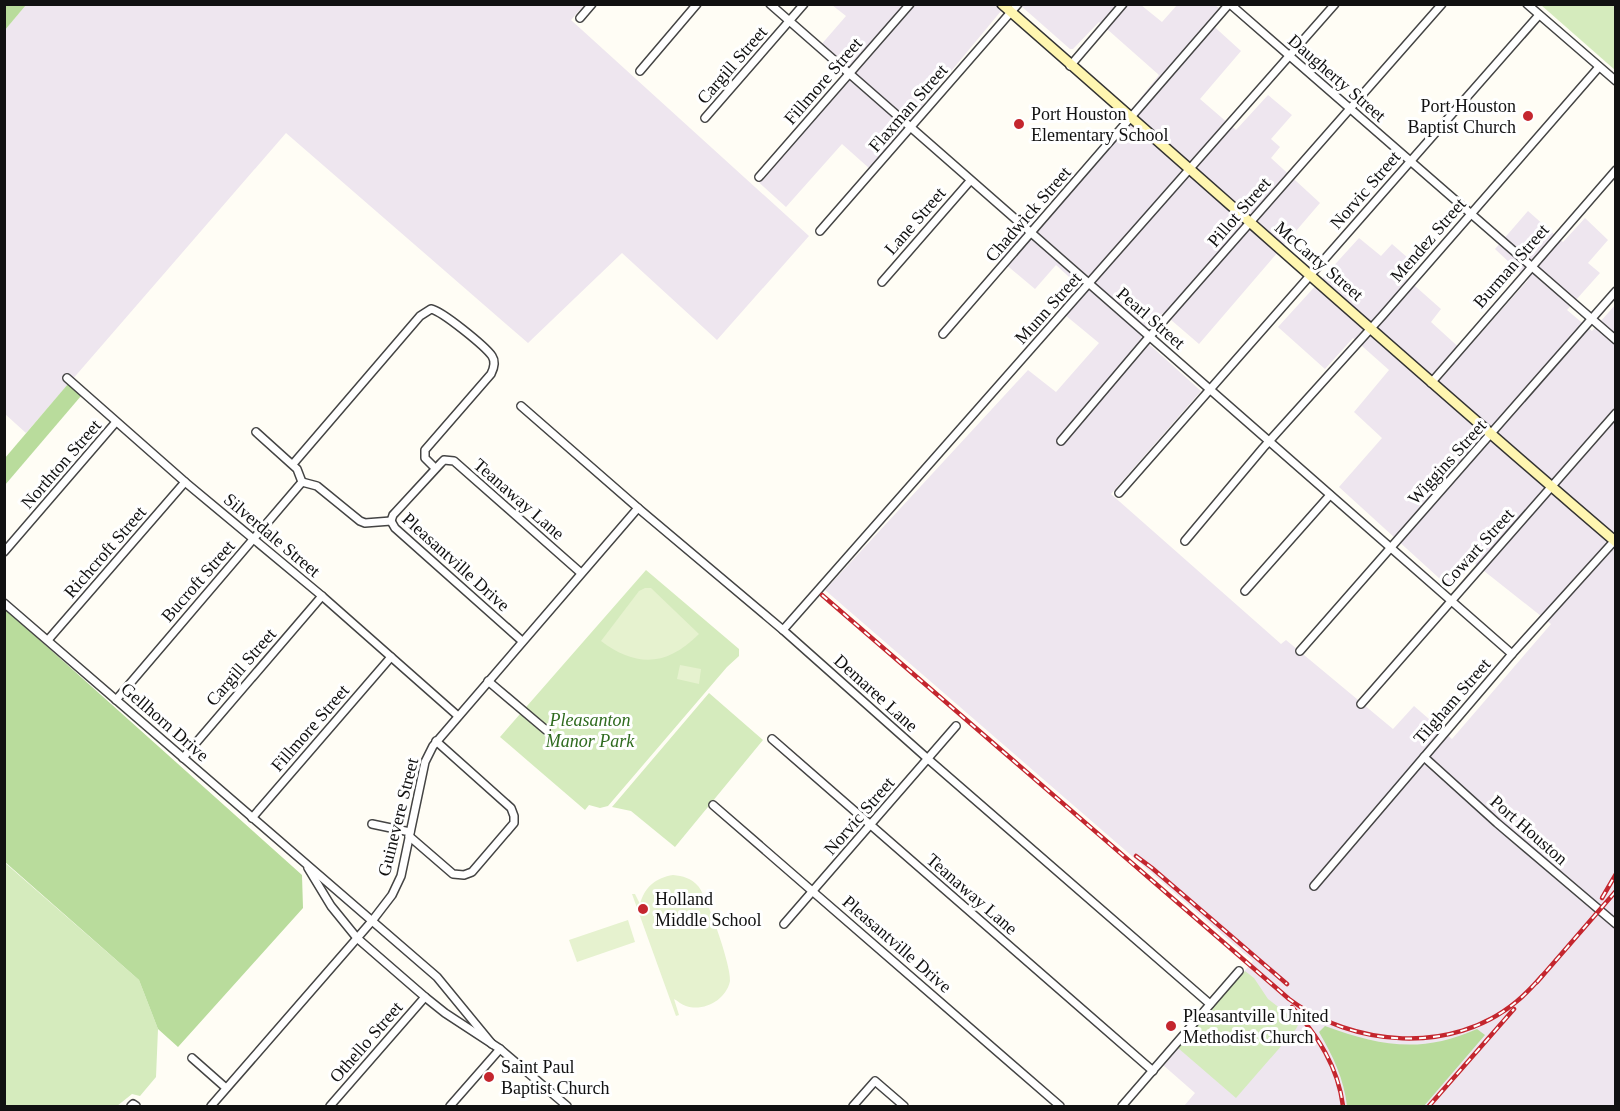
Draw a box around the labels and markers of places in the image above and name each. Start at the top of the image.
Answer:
place label: Port Houston Baptist Church [1408,96,1516,137]
place label: Port Houston Elementary School [1031,104,1168,145]
marker: Port Houston Baptist Church [1521,109,1535,123]
marker: Port Houston Elementary School [1012,117,1026,131]
place label: Holland Middle School [655,889,762,930]
marker: Holland Middle School [636,902,650,916]
place label: Pleasantville United Methodist Church [1183,1006,1328,1047]
marker: Pleasantville United Methodist Church [1164,1019,1178,1033]
place label: Saint Paul Baptist Church [501,1057,610,1098]
marker: Saint Paul Baptist Church [482,1070,496,1084]

